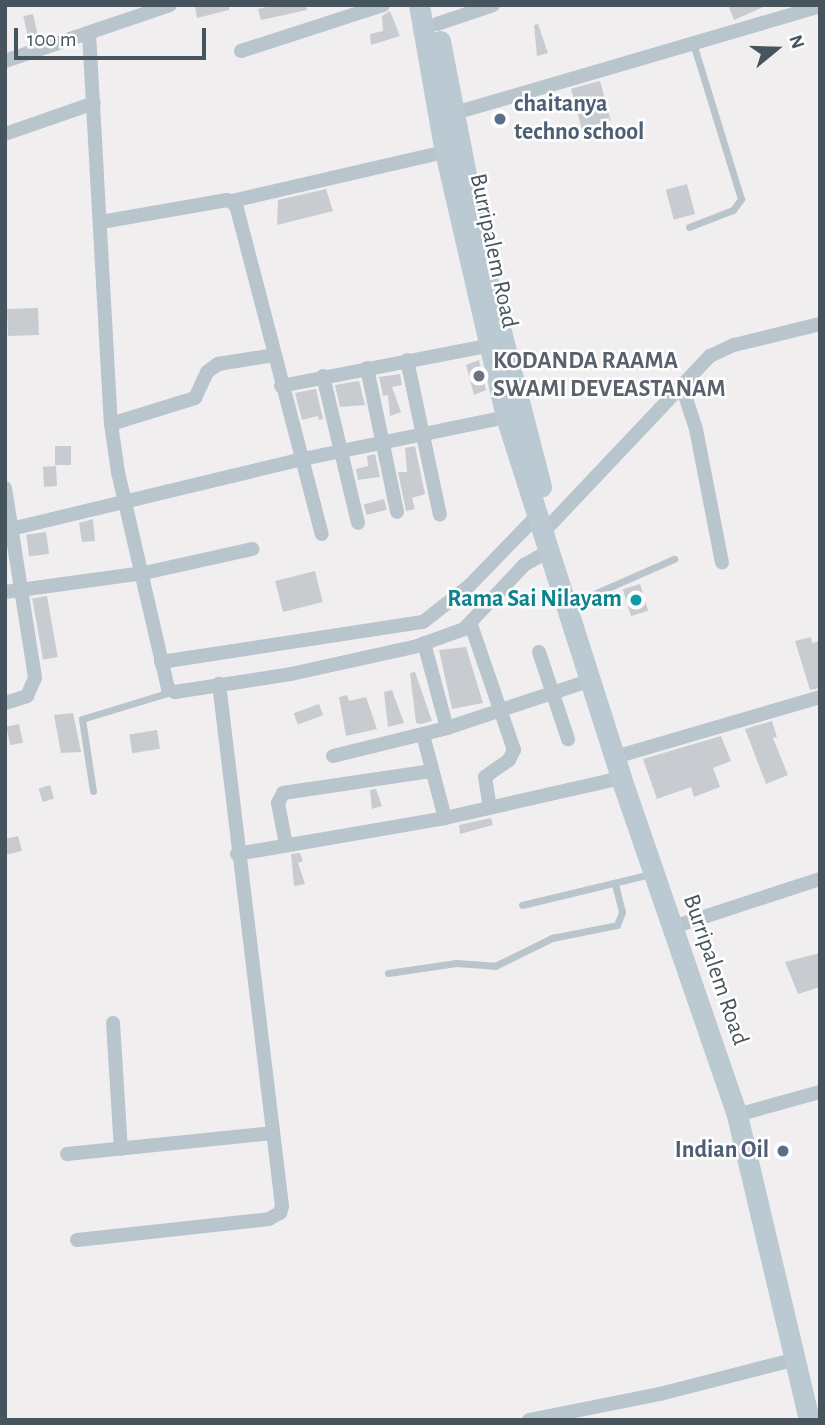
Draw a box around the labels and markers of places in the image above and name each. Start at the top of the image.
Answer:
place label: chaitanya techno school [514,91,644,147]
marker: chaitanya techno school [492,111,508,127]
place label: KODANDA RAAMA SWAMI DEVEASTANAM [493,348,726,404]
marker: KODANDA RAAMA SWAMI DEVEASTANAM [471,368,487,384]
place label: Rama Sai Nilayam [447,586,622,614]
marker: Rama Sai Nilayam [628,592,644,608]
place label: Indian Oil [675,1137,769,1165]
marker: Indian Oil [775,1143,791,1159]

